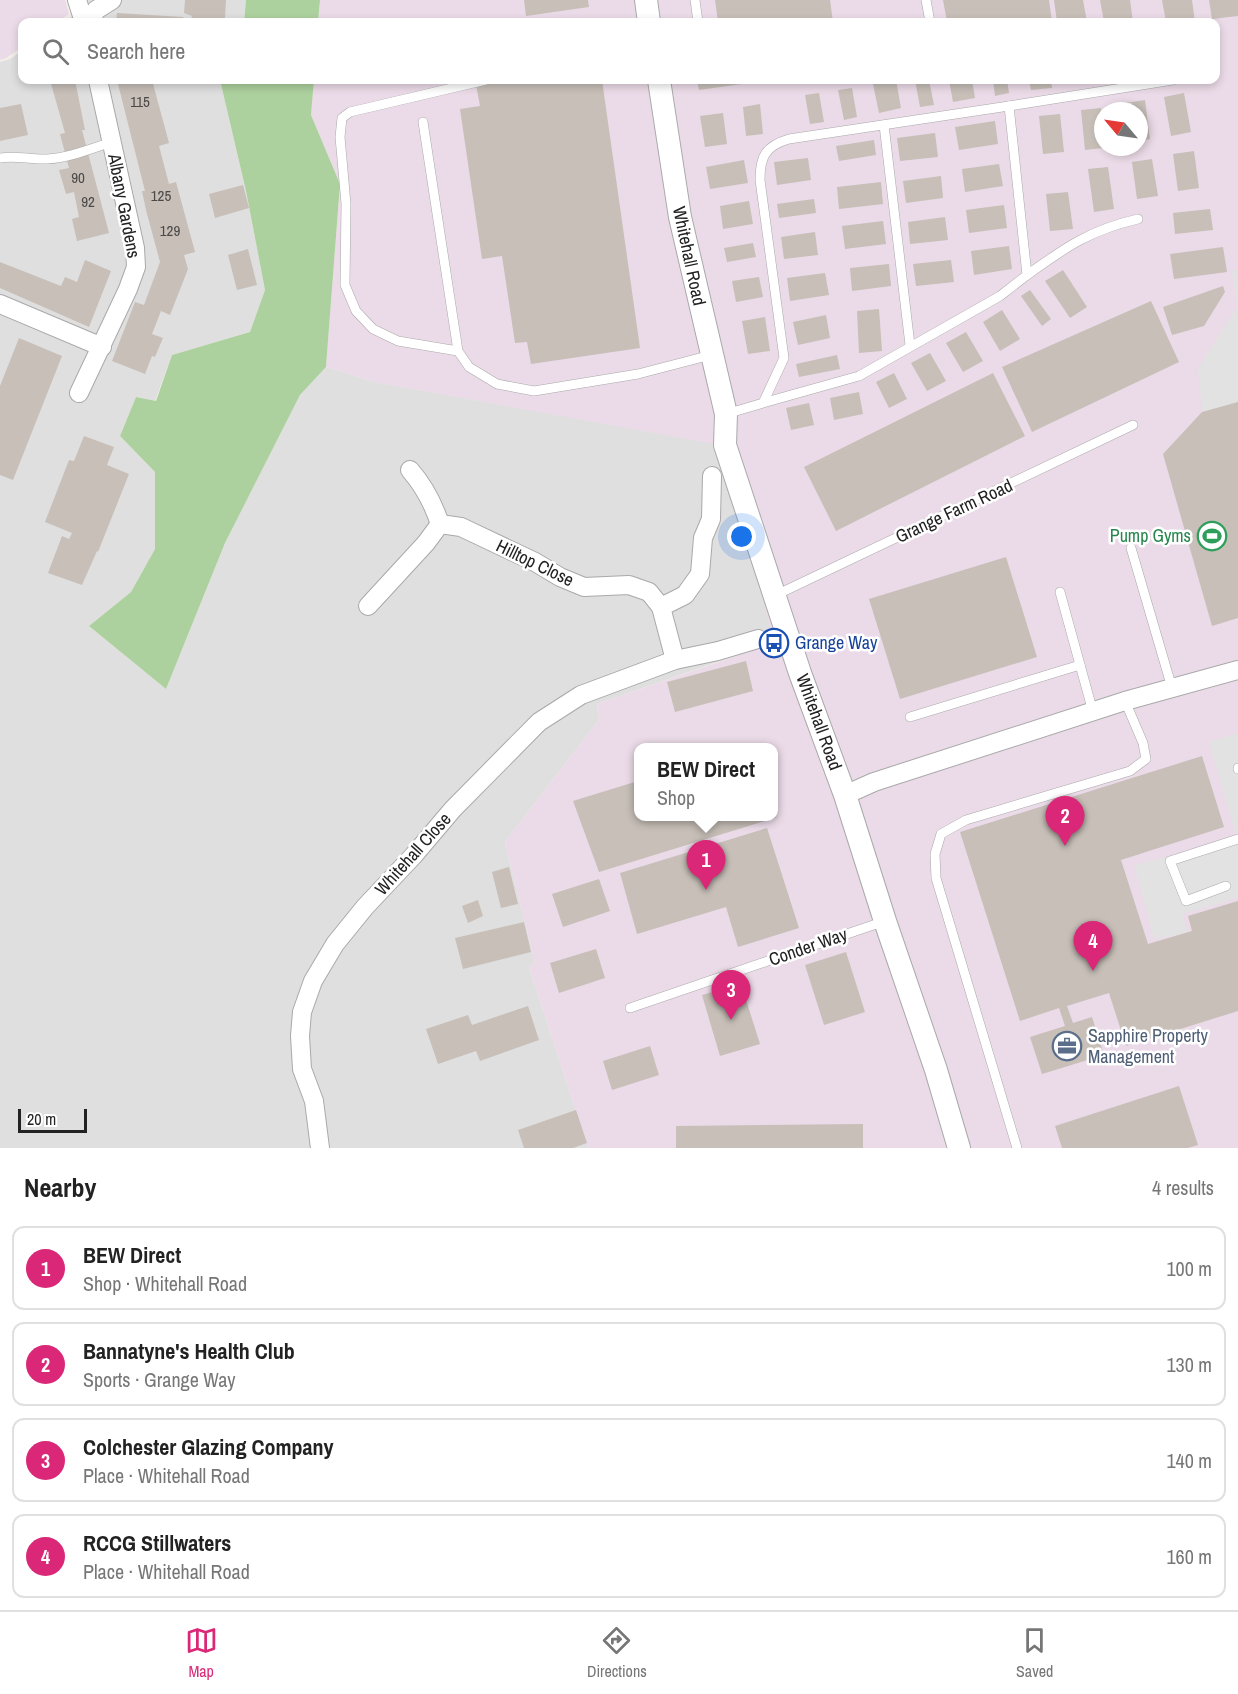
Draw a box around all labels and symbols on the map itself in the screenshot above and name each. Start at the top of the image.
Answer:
house number: 115 [130,91,150,112]
north arrow [1094,102,1148,156]
street label: Albany Gardens [102,151,147,260]
house number: 90 [71,167,85,188]
house number: 125 [151,185,171,206]
house number: 92 [81,191,95,212]
street label: Whitehall Road [667,204,712,308]
house number: 129 [160,220,180,241]
street label: Grange Farm Road [891,473,1016,549]
sports icon: Pump Gyms [1196,520,1228,552]
your location [727,522,756,551]
place label: Pump Gyms [1110,523,1191,548]
street label: Hilltop Close [492,533,578,592]
bus stop icon: Grange Way [758,627,790,659]
place label: Grange Way [795,630,878,655]
street label: Whitehall Road [790,670,848,774]
pin: 2 [1046,796,1084,846]
street label: Whitehall Close [369,807,456,900]
pin: 1 [686,840,726,890]
street label: Conder Way [765,921,851,972]
pin: 4 [1074,922,1112,971]
pin: 3 [712,970,750,1020]
place label: Sapphire Property Management [1088,1023,1208,1069]
office icon: Sapphire Property Management [1051,1030,1083,1062]
scale bar [18,1106,87,1134]

